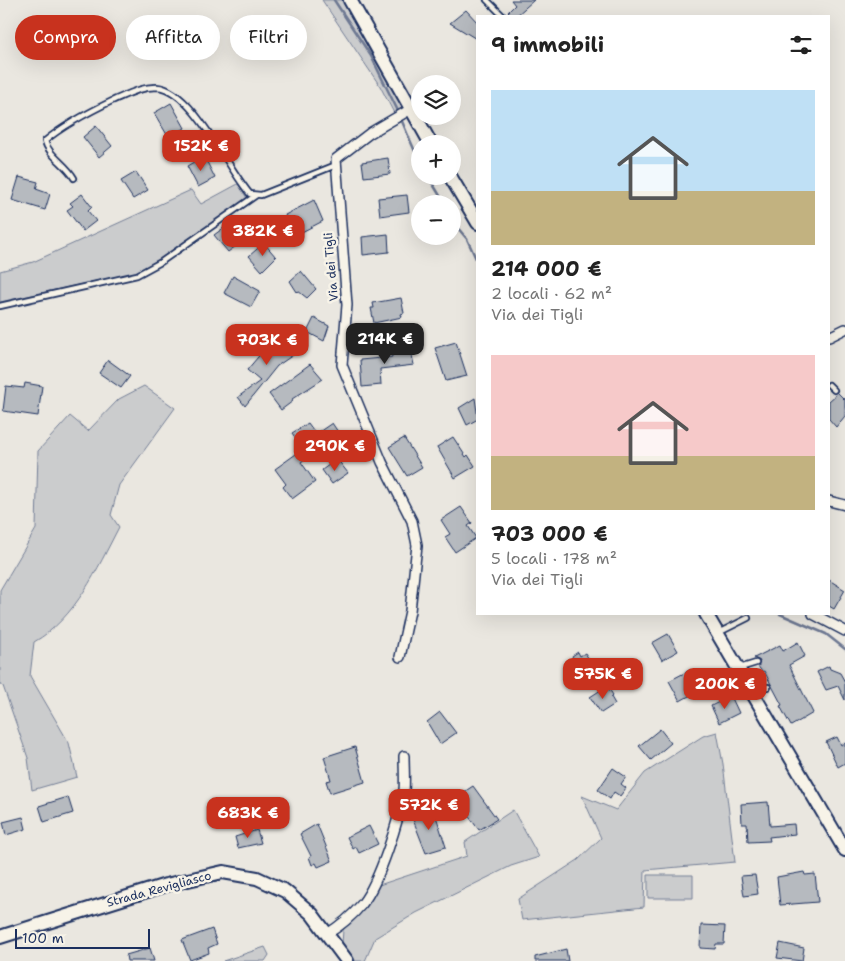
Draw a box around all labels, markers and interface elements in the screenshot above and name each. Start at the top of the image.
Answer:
chip: Compra [15,15,116,60]
chip: Affitta [126,15,220,60]
chip: Filtri [230,15,307,60]
text: 9 immobili [491,31,604,59]
icon: filters [787,31,815,59]
map controls [411,75,461,245]
button: layers [411,75,461,125]
icon: home [608,123,698,213]
pin: 152K € [160,130,242,172]
text: 152K € [173,135,229,156]
button: + [411,135,461,185]
button: − [411,195,461,245]
pin: 382K € [222,214,304,257]
text: 382K € [233,220,293,241]
street label: Via dei Tigli [320,232,342,302]
text: 214 000 € [491,255,602,283]
text: 2 locali · 62 m² [491,283,612,304]
text: Via dei Tigli [491,304,583,325]
pin: 214K € [344,322,426,365]
pin: 703K € [226,324,308,366]
text: 214K € [357,328,413,349]
text: 703K € [237,329,297,350]
icon: home [608,388,698,478]
pin: 290K € [294,430,376,472]
text: 290K € [305,435,365,456]
text: 703 000 € [491,520,608,548]
text: 5 locali · 178 m² [491,548,617,569]
text: Via dei Tigli [491,569,583,590]
pin: 575K € [562,658,644,700]
text: 575K € [574,663,632,684]
pin: 200K € [684,668,766,710]
text: 200K € [695,673,755,694]
pin: 572K € [388,788,470,831]
text: 572K € [400,794,458,815]
pin: 683K € [207,796,289,839]
text: 683K € [218,802,278,823]
street label: Strada Revigliasco [105,867,213,911]
scale bar [15,926,150,949]
text: 100 m [22,929,64,947]

